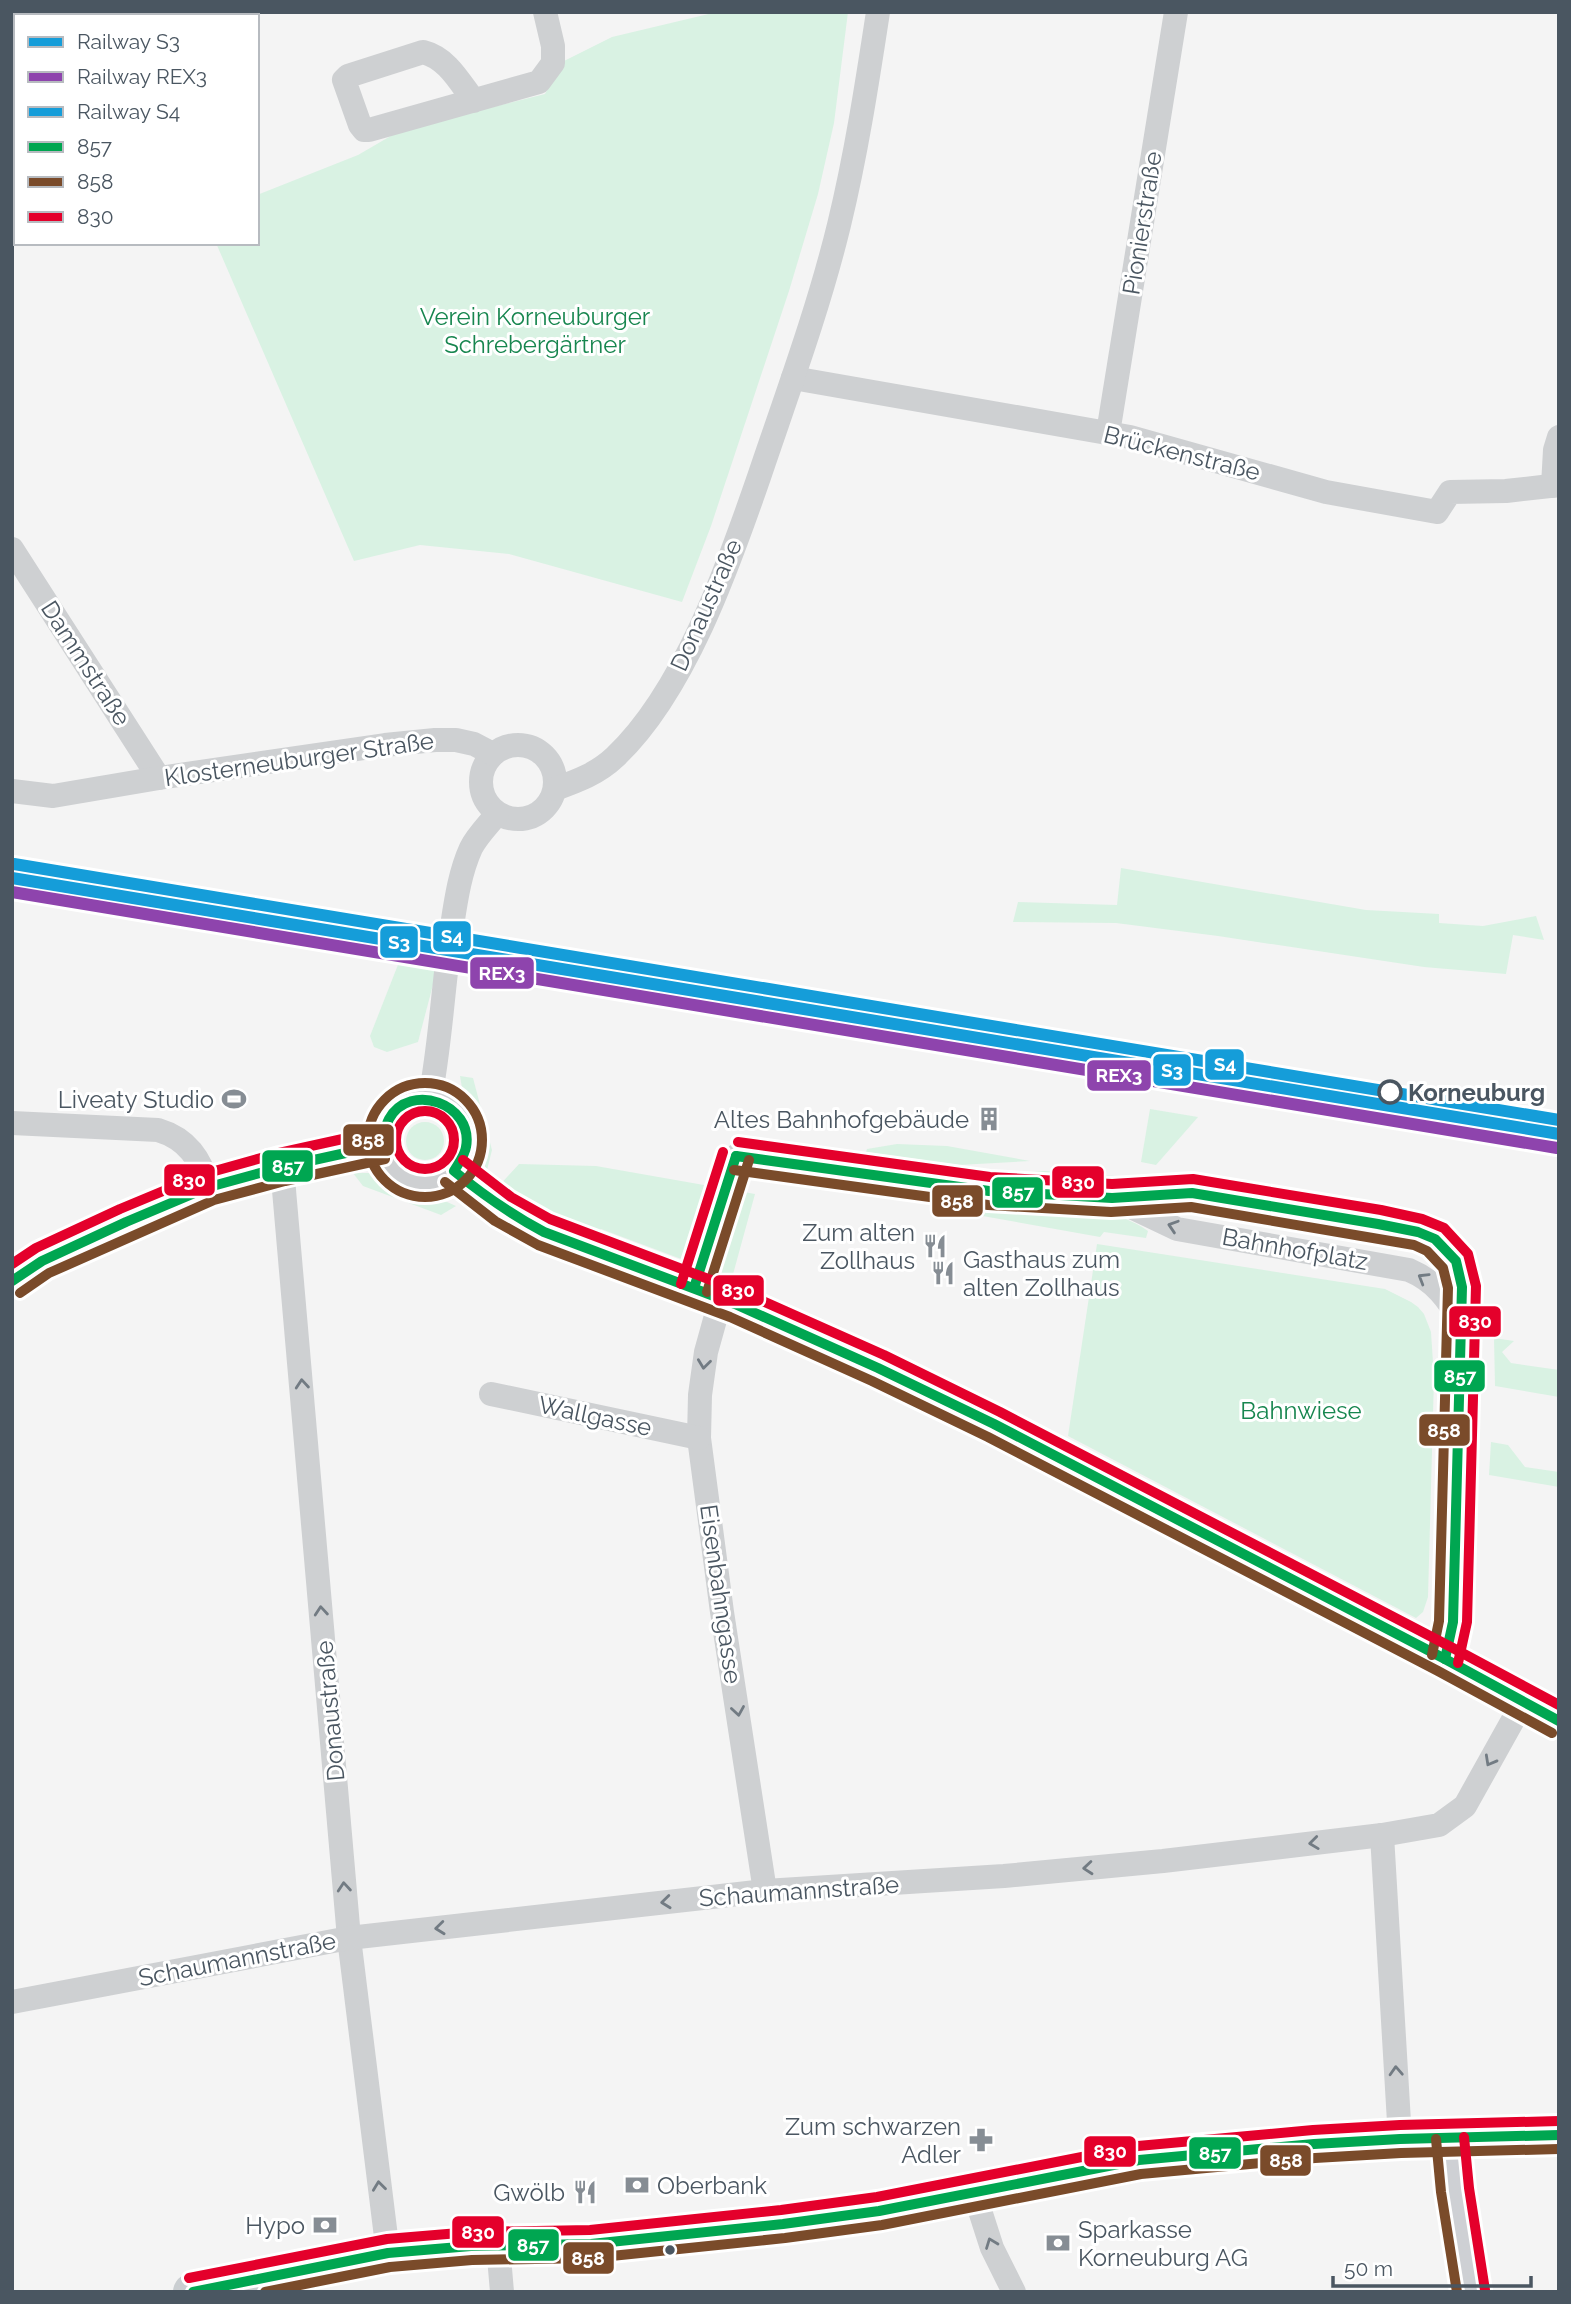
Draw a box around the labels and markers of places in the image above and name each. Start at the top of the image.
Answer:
place label: Korneuburg [1408,1078,1545,1107]
marker: Korneuburg [1378,1080,1402,1104]
place label: Liveaty Studio [58,1085,214,1114]
sports icon: Liveaty Studio [220,1085,248,1113]
place label: Altes Bahnhofgebäude [714,1105,969,1134]
building icon: Altes Bahnhofgebäude [975,1105,1003,1133]
place label: Zum alten Zollhaus [802,1218,915,1275]
restaurant icon: Zum alten Zollhaus [921,1232,949,1260]
place label: Gasthaus zum alten Zollhaus [963,1245,1120,1302]
restaurant icon: Gasthaus zum alten Zollhaus [929,1259,957,1287]
place label: Zum schwarzen Adler [785,2112,962,2169]
pharmacy icon: Zum schwarzen Adler [967,2126,995,2154]
bank icon: Oberbank [623,2171,651,2199]
place label: Oberbank [657,2171,767,2200]
place label: Gwölb [493,2178,565,2207]
restaurant icon: Gwölb [571,2178,599,2206]
place label: Hypo [245,2211,305,2240]
bank icon: Hypo [311,2211,339,2239]
place label: Sparkasse Korneuburg AG [1078,2215,1248,2272]
bank icon: Sparkasse Korneuburg AG [1044,2229,1072,2257]
unlabelled marker [663,2243,677,2257]

